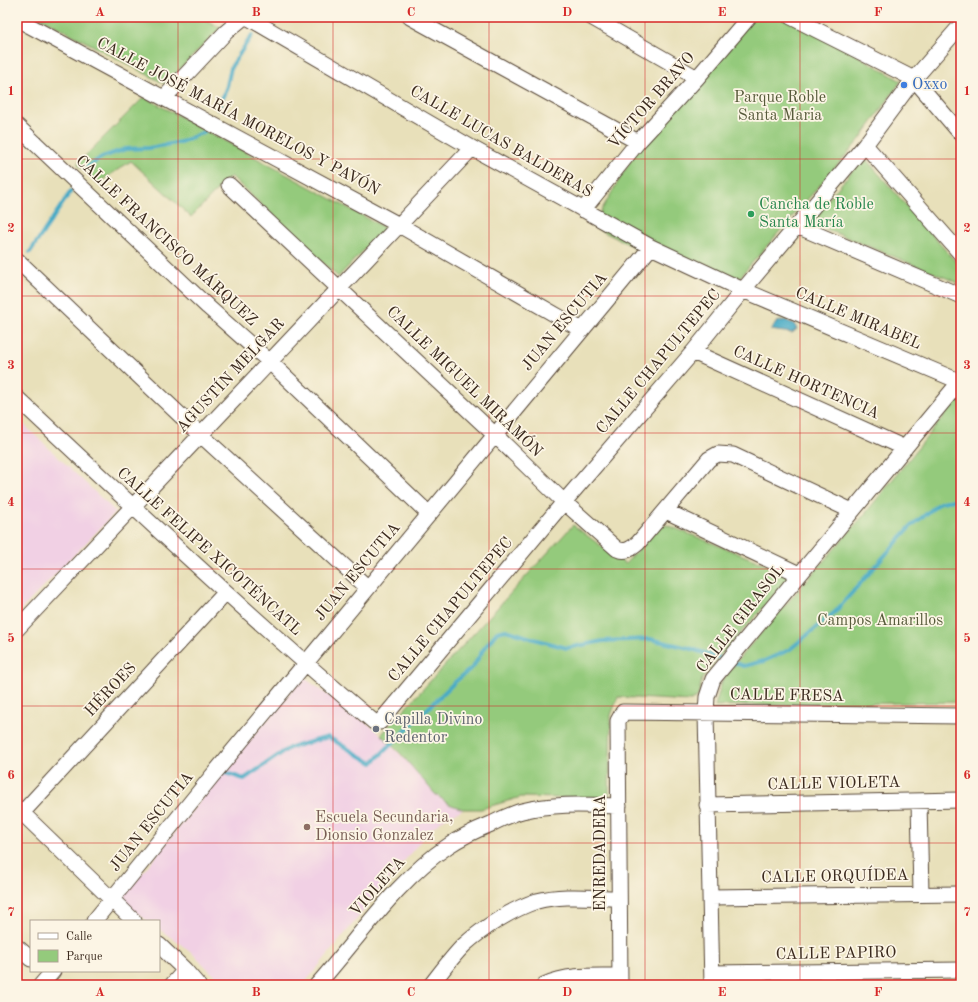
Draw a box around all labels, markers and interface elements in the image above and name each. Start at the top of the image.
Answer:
text: A [95,6,105,19]
text: B [251,6,261,19]
text: C [407,6,415,19]
text: D [562,6,572,19]
text: E [718,6,727,19]
text: F [874,6,883,19]
street label: CALLE JOSÉ MARÍA MORELOS Y PAVÓN [94,31,385,199]
street label: VÍCTOR BRAVO [603,47,698,152]
place label: Oxxo [912,77,947,93]
marker: Oxxo [899,80,909,90]
street label: CALLE LUCAS BALDERAS [407,83,595,201]
text: 1 [7,85,15,98]
text: 1 [963,85,971,98]
park label: Parque Roble Santa Maria [734,90,826,124]
street label: CALLE FRANCISCO MÁRQUEZ [72,150,262,329]
place label: Cancha de Roble Santa María [759,197,874,231]
marker: Cancha de Roble Santa María [746,209,756,219]
text: 2 [7,222,15,235]
text: 2 [963,222,971,235]
street label: JUAN ESCUTIA [519,270,611,374]
street label: CALLE MIRABEL [793,285,923,353]
street label: CALLE CHAPULTEPEC [594,287,724,437]
street label: CALLE MIGUEL MIRAMÓN [383,300,548,460]
street label: AGUSTÍN MELGAR [171,313,288,436]
street label: CALLE HORTENCIA [730,343,882,423]
text: 3 [7,359,15,372]
text: 3 [963,359,971,372]
street label: CALLE FELIPE XICOTÉNCATL [114,462,307,639]
text: 4 [7,496,15,509]
text: 4 [963,496,971,509]
street label: JUAN ESCUTIA [312,520,404,624]
street label: CALLE CHAPULTEPEC [386,535,516,685]
street label: CALLE GIRASOL [694,562,788,676]
park label: Campos Amarillos [817,613,943,629]
text: 5 [7,632,15,645]
text: 5 [963,632,971,645]
street label: HÉROES [79,657,140,720]
street label: CALLE FRESA [730,687,844,705]
place label: Capilla Divino Redentor [384,712,482,746]
marker: Capilla Divino Redentor [371,724,381,734]
text: 6 [7,769,15,782]
street label: JUAN ESCUTIA [107,769,197,875]
text: 6 [963,769,971,782]
street label: CALLE VIOLETA [767,775,901,793]
street label: ENREDADERA [593,795,609,911]
place label: Escuela Secundaria, Dionsio Gonzalez [315,810,454,844]
marker: Escuela Secundaria, Dionsio Gonzalez [302,822,312,832]
street label: VIOLETA [347,854,409,920]
street label: CALLE ORQUÍDEA [761,864,909,886]
text: 7 [7,906,15,919]
text: 7 [963,906,971,919]
legend [30,920,160,972]
text: Calle [66,931,92,943]
street label: CALLE PAPIRO [775,945,897,963]
text: Parque [66,951,103,963]
text: A [95,986,105,999]
text: B [251,986,261,999]
text: C [407,986,415,999]
text: D [562,986,572,999]
text: E [718,986,727,999]
text: F [874,986,883,999]

